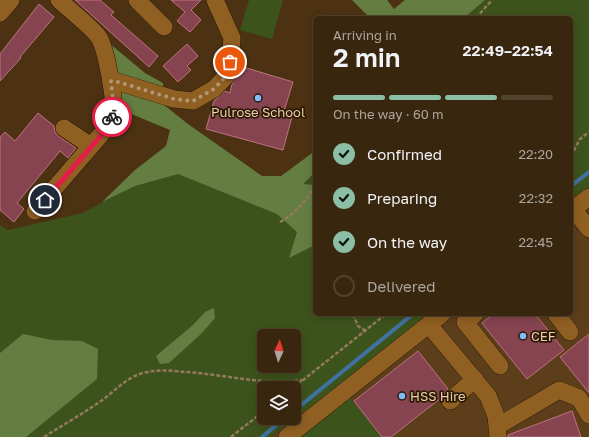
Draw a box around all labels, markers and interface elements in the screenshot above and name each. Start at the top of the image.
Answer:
text: Arriving in [333,27,397,43]
text: 22:49–22:54 [463,41,553,59]
text: 2 min [333,42,401,73]
pin [213,45,247,79]
icon: bag [219,51,241,73]
marker: Pulrose School [253,93,263,103]
courier [92,97,132,137]
place label: Pulrose School [211,104,305,120]
icon: bike [101,106,123,128]
text: On the way · 60 m [333,106,444,122]
icon: check [333,143,355,165]
text: Confirmed [367,145,442,163]
text: 22:20 [518,146,553,162]
pin [28,183,62,217]
icon: check [333,187,355,209]
icon: home [34,189,56,211]
text: Preparing [367,189,437,207]
text: 22:32 [519,190,553,206]
icon: check [333,231,355,253]
text: On the way [367,233,447,251]
text: 22:45 [519,234,553,250]
text: Delivered [367,277,435,295]
place label: CEF [531,328,556,344]
north arrow [257,329,301,373]
map controls [257,329,301,425]
marker: CEF [518,331,528,341]
button: layers [257,381,301,425]
place label: HSS Hire [410,388,466,404]
marker: HSS Hire [397,391,407,401]

